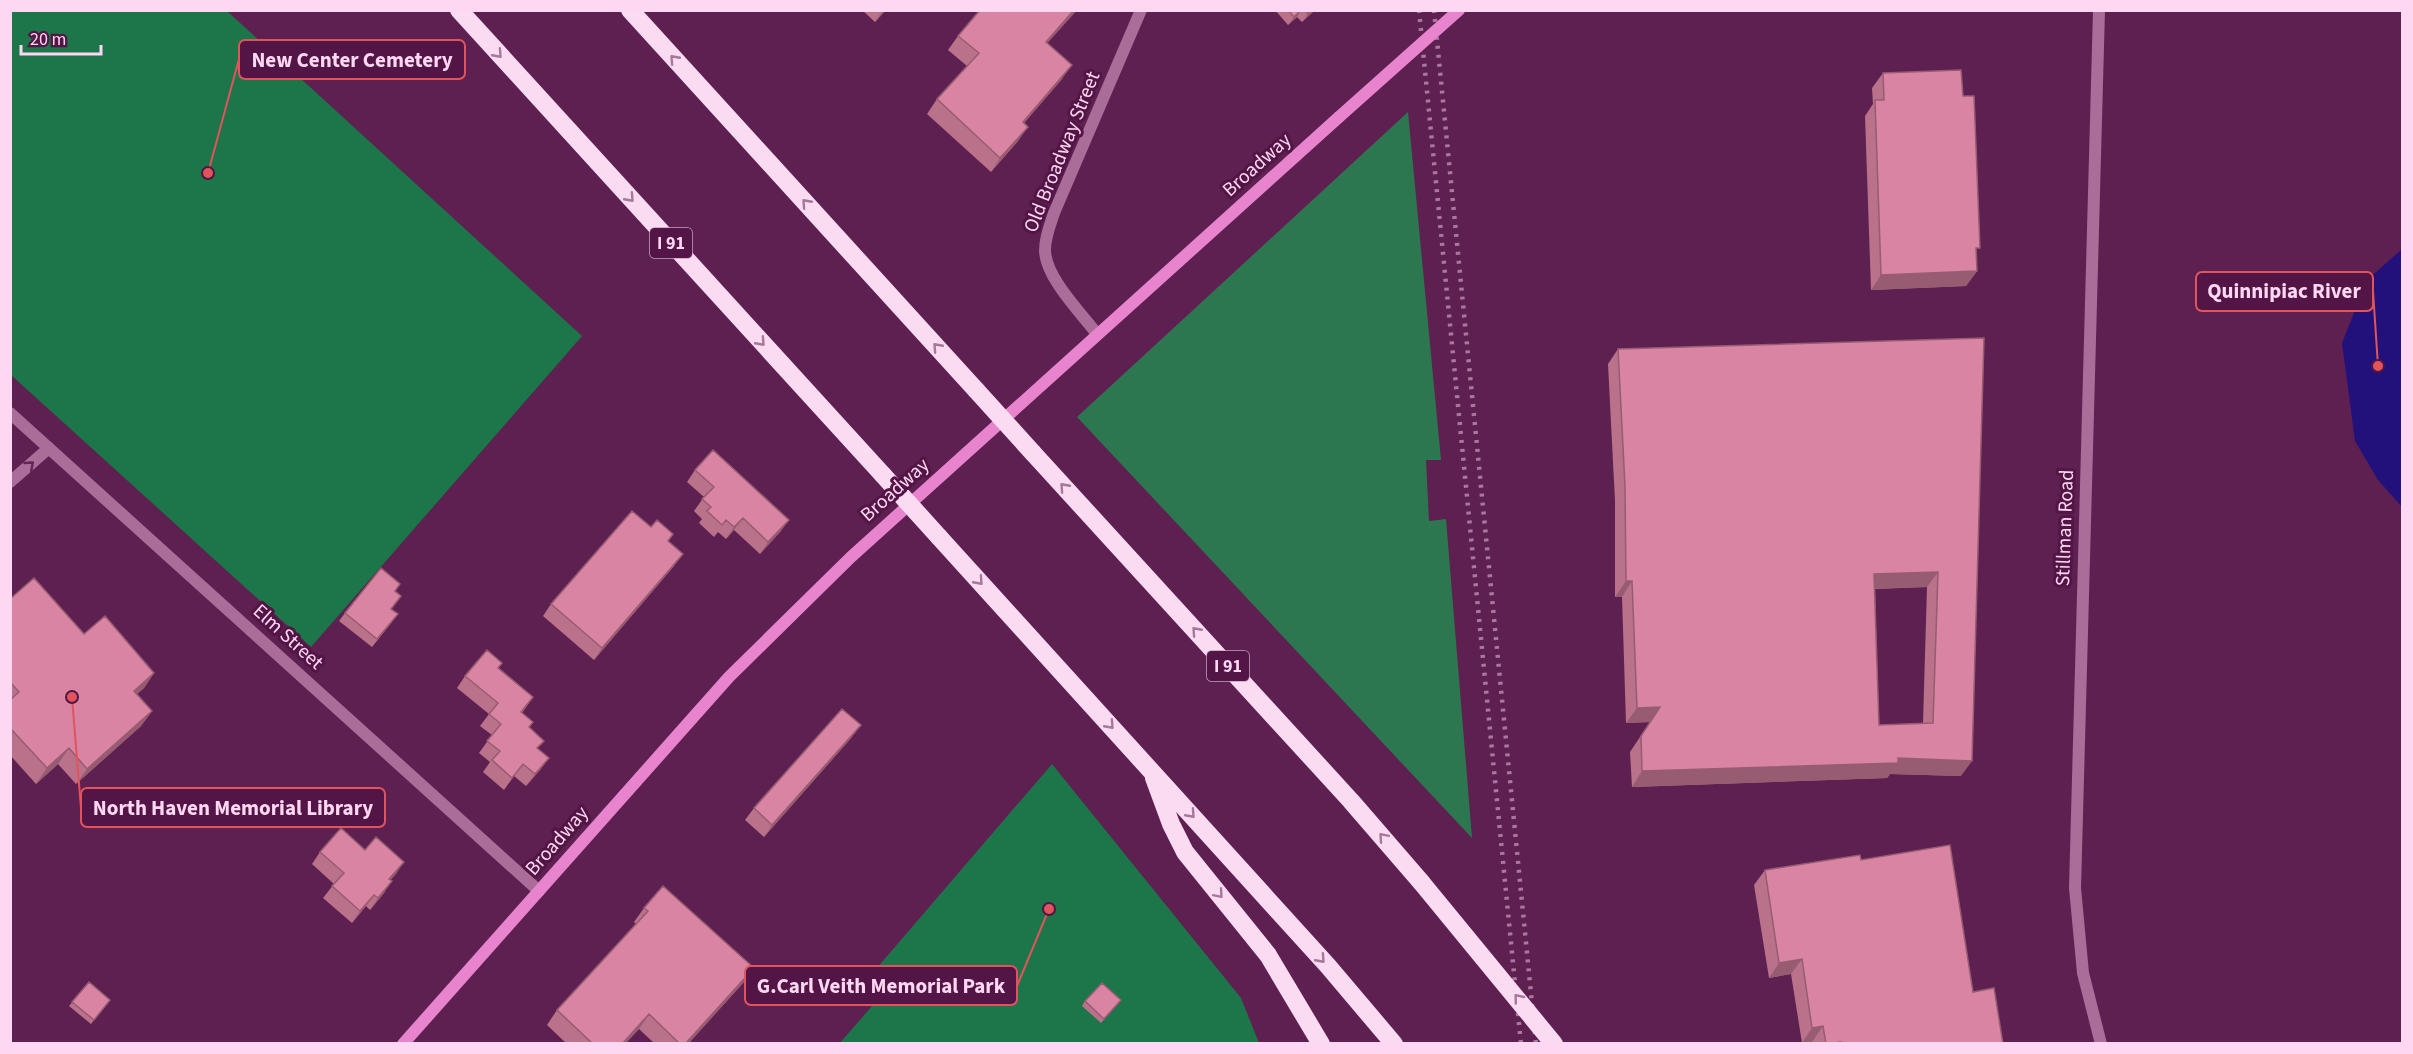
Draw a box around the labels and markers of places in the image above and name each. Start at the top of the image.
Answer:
callout: New Center Cemetery [239,40,465,79]
callout: Quinnipiac River [2196,272,2373,311]
callout: North Haven Memorial Library [81,788,385,827]
callout: G.Carl Veith Memorial Park [745,966,1017,1005]

